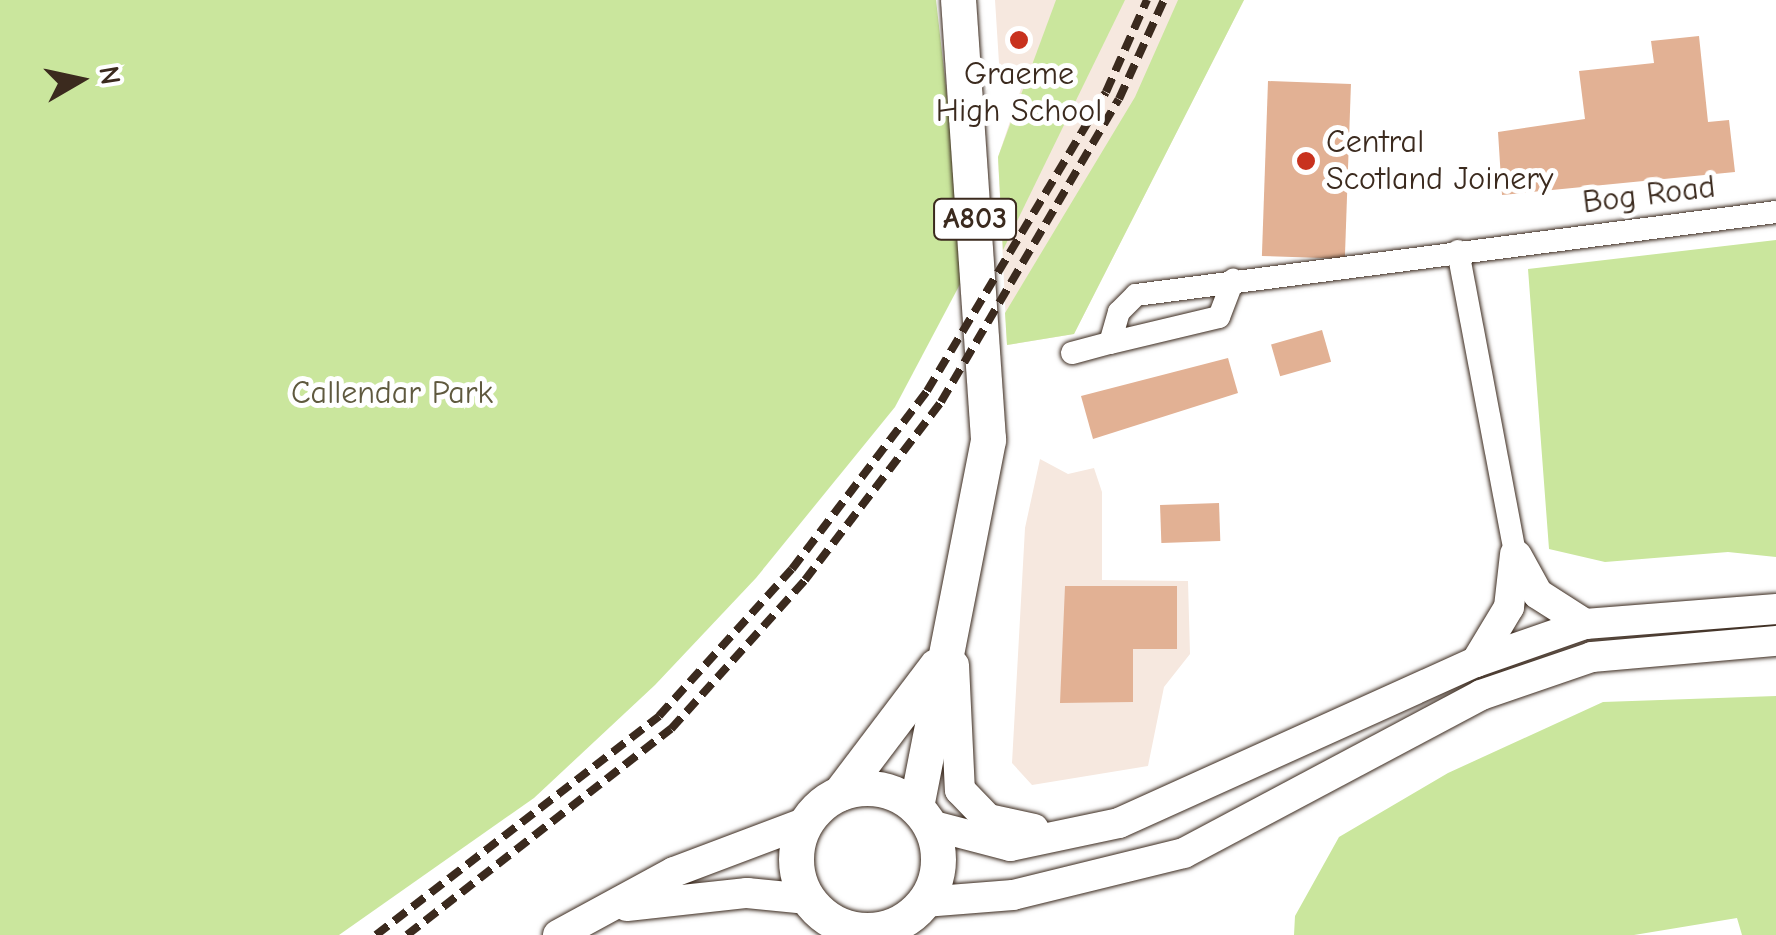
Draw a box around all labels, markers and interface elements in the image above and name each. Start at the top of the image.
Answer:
marker: Graeme High School [1008,29,1030,51]
north arrow [30,30,130,130]
place label: Graeme High School [936,56,1102,131]
text: N [92,64,127,87]
place label: Central Scotland Joinery [1326,124,1553,199]
marker: Central Scotland Joinery [1295,150,1317,172]
street label: Bog Road [1580,168,1718,222]
road number: A803 [932,194,1018,244]
park label: Callendar Park [291,374,493,412]

